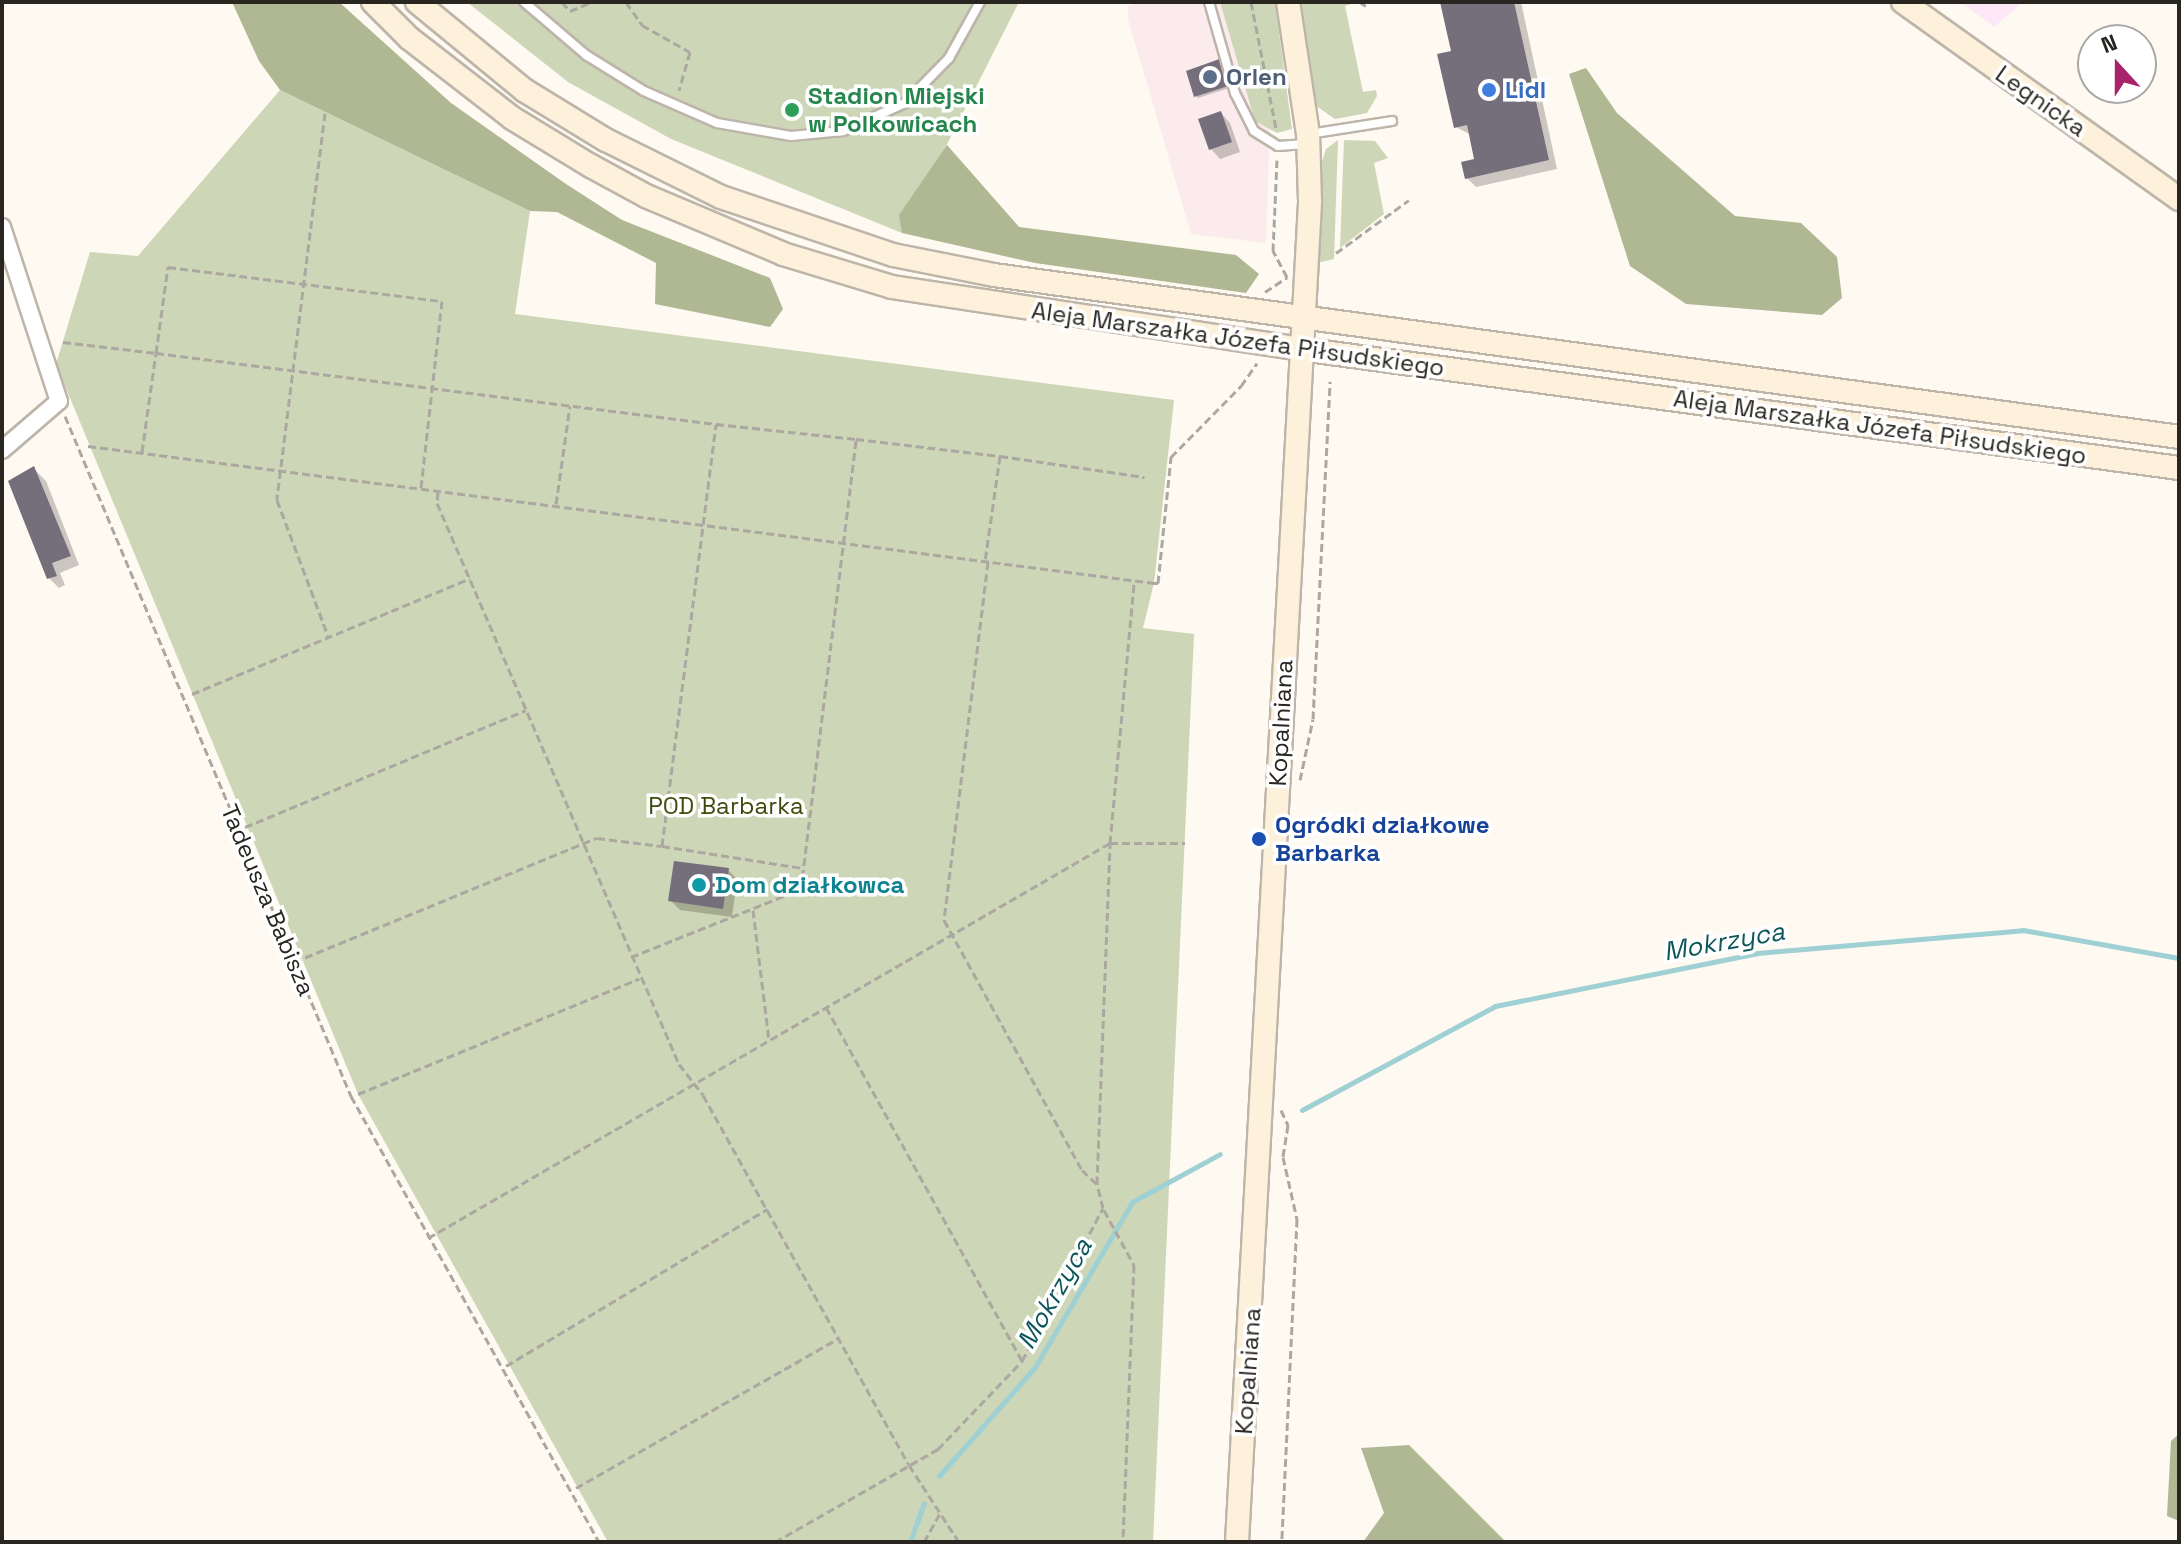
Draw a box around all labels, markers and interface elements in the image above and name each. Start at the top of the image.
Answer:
north arrow [2077,24,2157,104]
text: N [2097,28,2121,59]
street label: Legnicka [1990,59,2092,143]
place label: Orlen [1226,63,1287,91]
marker: Orlen [1201,68,1219,86]
place label: Lidl [1505,76,1546,104]
marker: Lidl [1480,81,1498,99]
place label: Stadion Miejski w Polkowicach [808,82,985,138]
marker: Stadion Miejski w Polkowicach [783,101,801,119]
street label: Aleja Marszałka Józefa Piłsudskiego [1030,296,1446,382]
street label: Aleja Marszałka Józefa Piłsudskiego [1672,384,2088,470]
street label: Kopalniana [1263,659,1299,787]
park label: POD Barbarka [648,792,804,820]
street label: Tadeusza Babisza [215,800,321,1000]
place label: Ogródki działkowe Barbarka [1275,811,1490,867]
marker: Ogródki działkowe Barbarka [1250,830,1268,848]
place label: Dom działkowca [715,871,904,899]
marker: Dom działkowca [690,876,708,894]
water label: Mokrzyca [1661,916,1787,968]
water label: Mokrzyca [1011,1233,1099,1355]
street label: Kopalniana [1229,1307,1267,1435]

